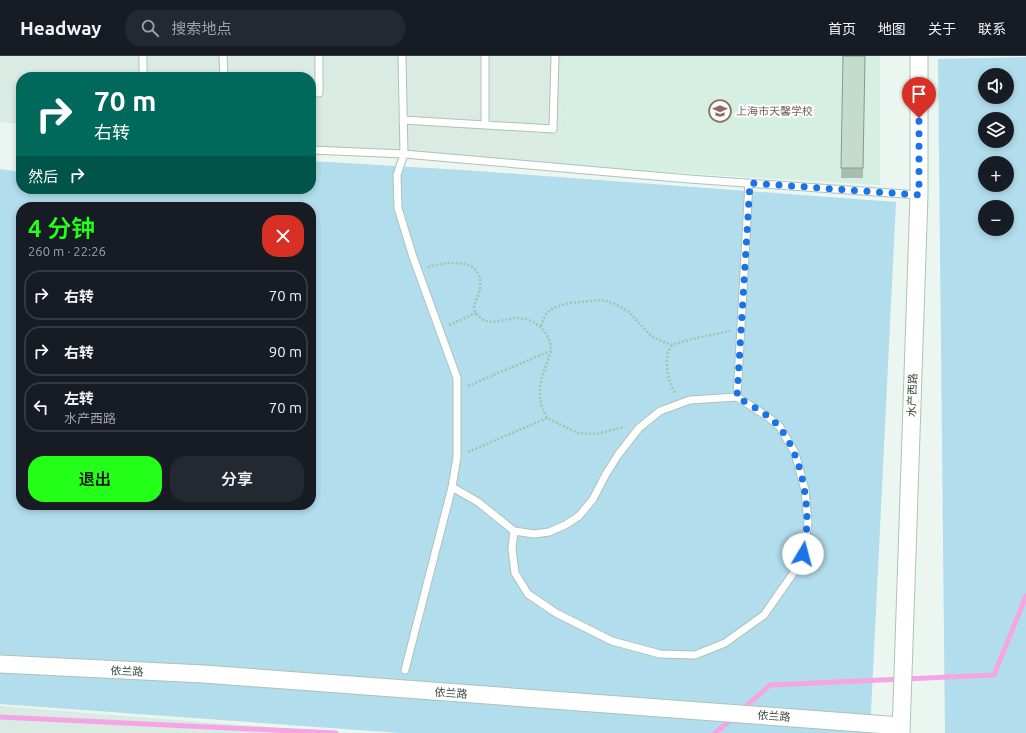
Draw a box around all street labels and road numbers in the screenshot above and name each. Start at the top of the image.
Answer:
street label: 水产西路 [905,373,919,417]
street label: 依兰路 [110,664,144,678]
street label: 依兰路 [434,686,468,700]
street label: 依兰路 [757,709,791,723]

